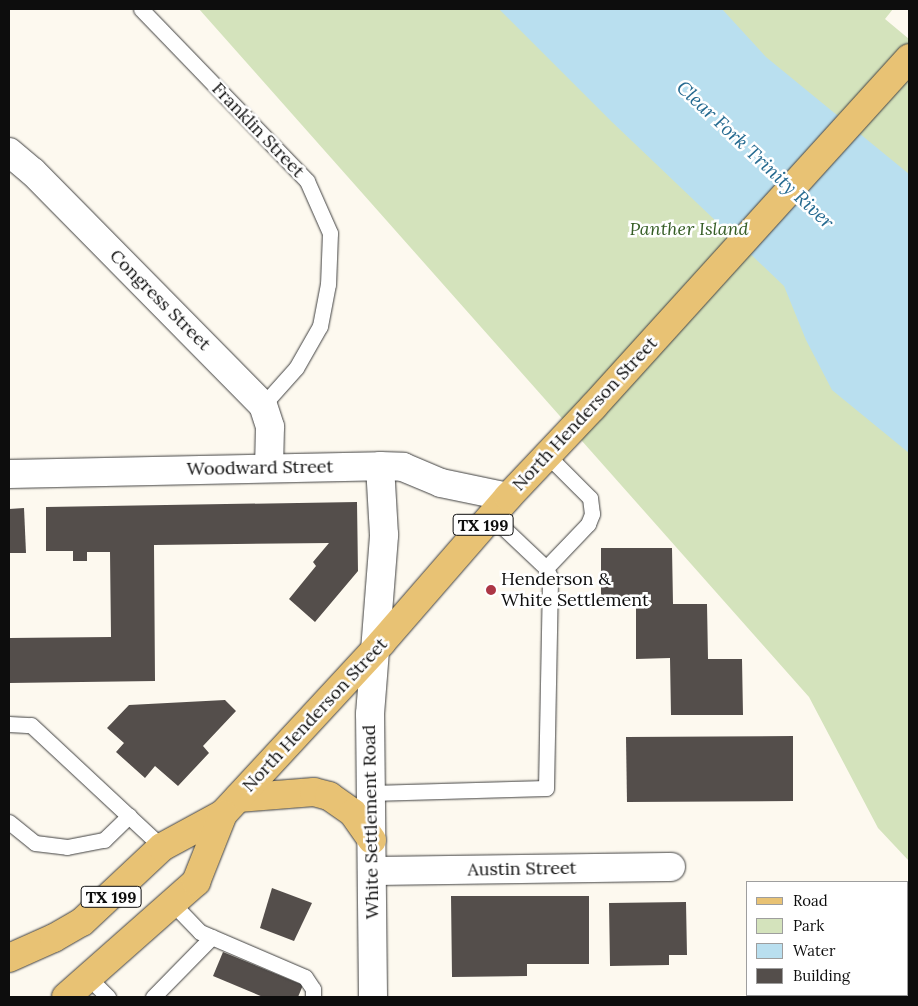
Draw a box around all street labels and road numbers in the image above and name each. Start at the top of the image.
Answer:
street label: Franklin Street [207,78,309,182]
street label: Congress Street [105,245,215,355]
street label: North Henderson Street [508,333,662,495]
street label: Woodward Street [186,456,334,480]
road number: TX 199 [452,512,514,538]
street label: North Henderson Street [238,634,392,796]
street label: White Settlement Road [359,725,383,919]
street label: Austin Street [467,857,577,881]
road number: TX 199 [80,884,142,910]

